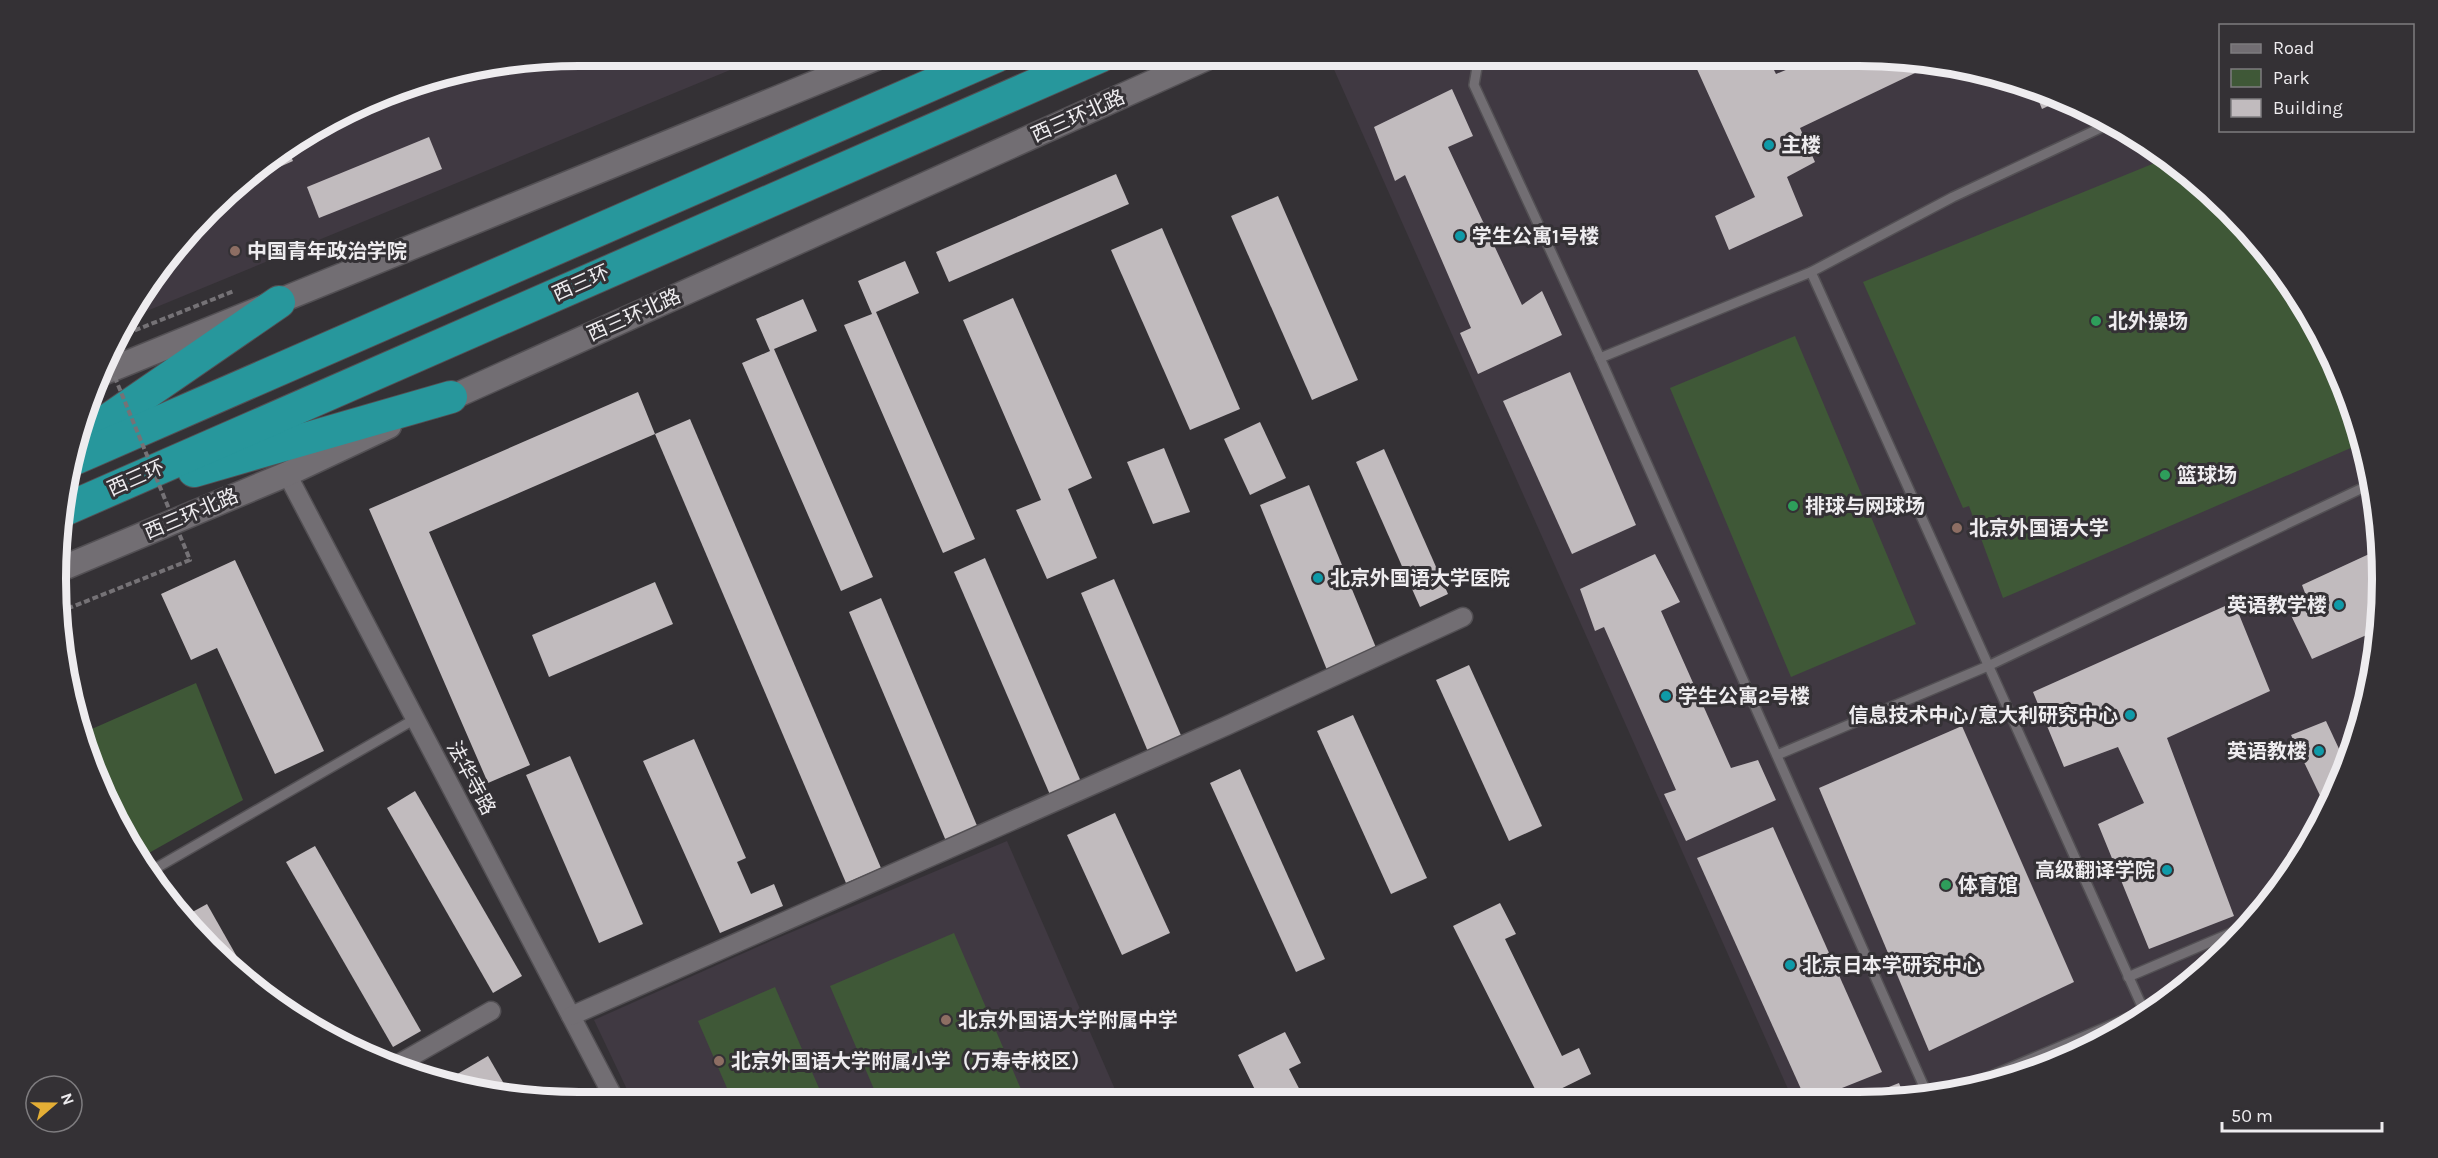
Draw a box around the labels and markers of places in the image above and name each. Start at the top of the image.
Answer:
place label: 主楼 [1781,134,1821,157]
marker: 主楼 [1762,138,1776,152]
place label: 学生公寓1号楼 [1472,225,1599,248]
marker: 学生公寓1号楼 [1453,229,1467,243]
place label: 中国青年政治学院 [247,240,407,263]
marker: 中国青年政治学院 [228,244,242,258]
place label: 北外操场 [2108,310,2188,333]
marker: 北外操场 [2089,314,2103,328]
place label: 篮球场 [2177,464,2237,487]
marker: 篮球场 [2158,468,2172,482]
place label: 排球与网球场 [1805,495,1925,518]
marker: 排球与网球场 [1786,499,1800,513]
place label: 北京外国语大学 [1969,517,2109,540]
marker: 北京外国语大学 [1950,521,1964,535]
place label: 北京外国语大学医院 [1330,567,1510,590]
marker: 北京外国语大学医院 [1311,571,1325,585]
place label: 英语教学楼 [2227,594,2327,617]
marker: 英语教学楼 [2332,598,2346,612]
place label: 学生公寓2号楼 [1678,685,1810,708]
marker: 学生公寓2号楼 [1659,689,1673,703]
place label: 信息技术中心/意大利研究中心 [1849,704,2118,727]
marker: 信息技术中心/意大利研究中心 [2123,708,2137,722]
place label: 英语教楼 [2227,740,2307,763]
marker: 英语教楼 [2312,744,2326,758]
place label: 高级翻译学院 [2035,859,2155,882]
marker: 高级翻译学院 [2160,863,2174,877]
place label: 体育馆 [1958,874,2018,897]
marker: 体育馆 [1939,878,1953,892]
place label: 北京日本学研究中心 [1802,954,1982,977]
marker: 北京日本学研究中心 [1783,958,1797,972]
place label: 北京外国语大学附属中学 [958,1009,1178,1032]
marker: 北京外国语大学附属中学 [939,1013,953,1027]
place label: 北京外国语大学附属小学（万寿寺校区） [731,1050,1091,1073]
marker: 北京外国语大学附属小学（万寿寺校区） [712,1054,726,1068]

